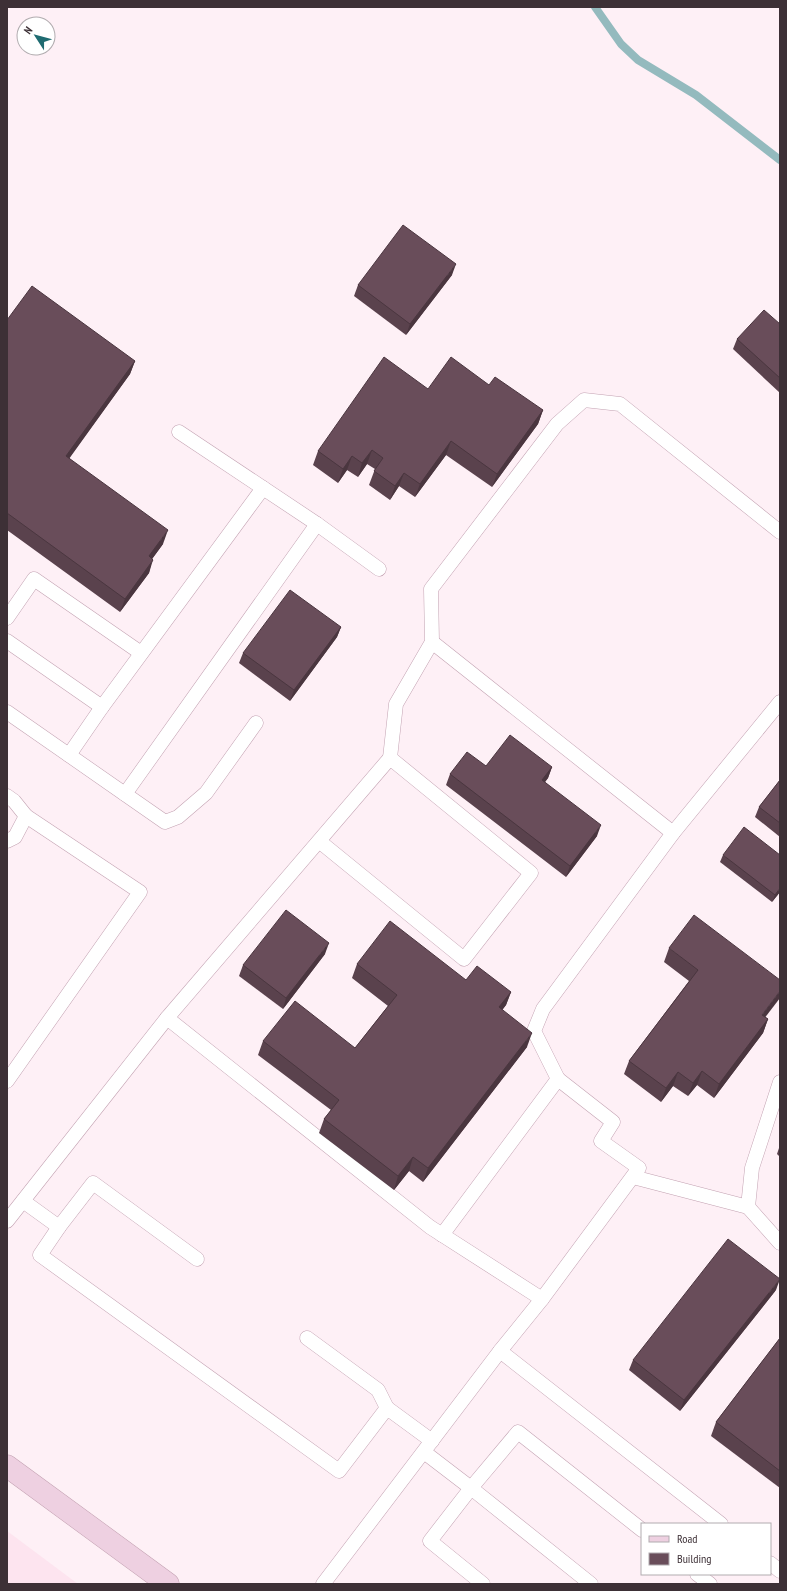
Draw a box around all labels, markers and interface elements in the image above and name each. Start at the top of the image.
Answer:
north arrow [16,16,56,56]
text: N [20,24,35,37]
legend [641,1523,771,1575]
text: Road [677,1531,697,1546]
text: Building [677,1551,712,1566]

